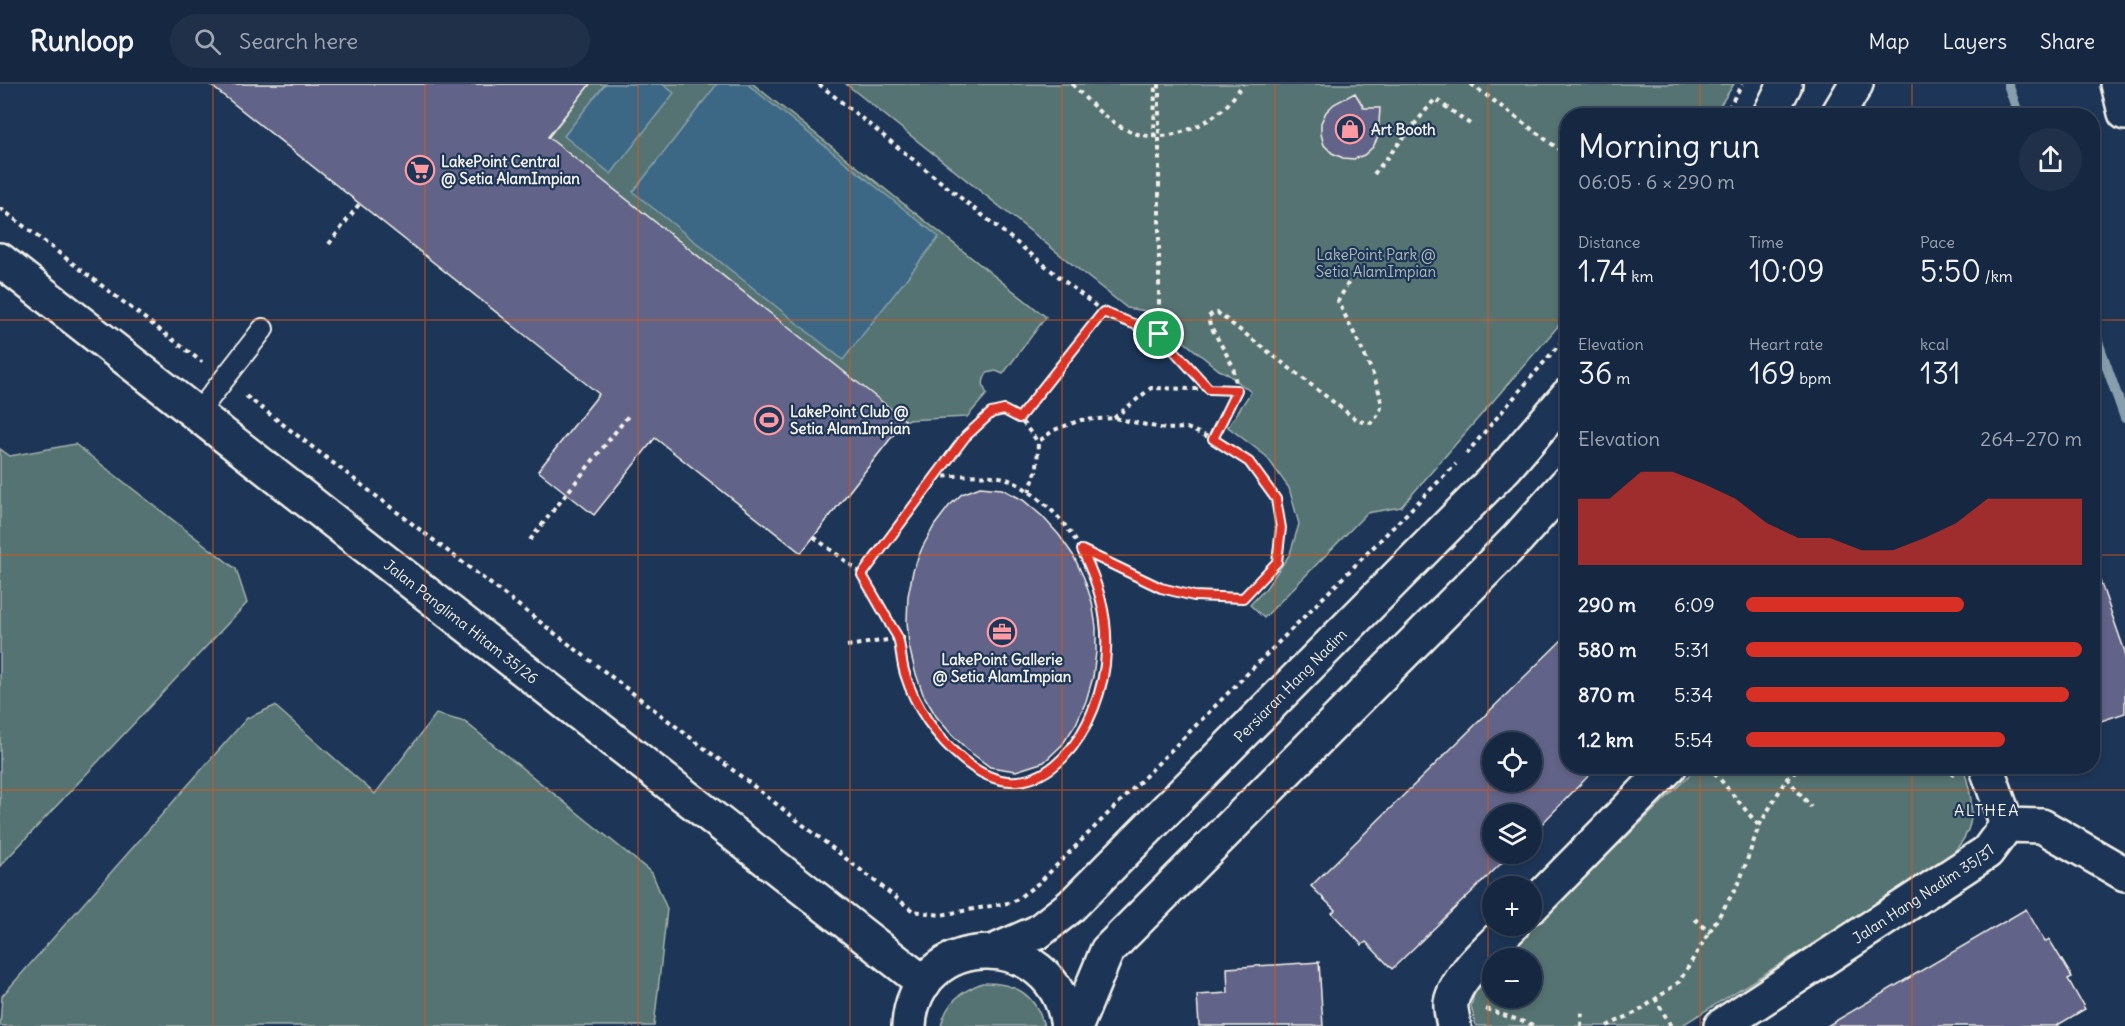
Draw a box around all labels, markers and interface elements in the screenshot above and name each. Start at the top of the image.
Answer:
search box [170,14,590,68]
text: Runloop [30,23,134,59]
icon: search [191,25,224,58]
text: Search here [239,27,358,55]
text: Map [1869,28,1909,55]
text: Layers [1942,28,2007,55]
text: Share [2040,28,2095,55]
shop icon: Art Booth [1334,113,1366,145]
place label: Art Booth [1371,120,1436,139]
text: Morning run [1578,125,1760,167]
button: share [2019,128,2082,191]
place label: LakePoint Central @ Setia AlamImpian [441,152,580,189]
supermarket icon: LakePoint Central @ Setia AlamImpian [404,154,436,186]
text: 06:05 · 6 × 290 m [1578,169,1735,194]
text: Distance [1578,232,1640,252]
text: Time [1749,232,1784,252]
text: Pace [1920,232,1955,252]
park label: LakePoint Park @ Setia AlamImpian [1316,245,1437,281]
text: 1.74 [1578,252,1628,290]
text: 10:09 [1749,252,1824,290]
text: 5:50 [1920,252,1981,290]
text: km [1628,266,1654,286]
text: /km [1981,266,2013,286]
pin [1133,308,1184,359]
icon: arrive [1142,317,1175,350]
text: Elevation [1578,334,1644,354]
text: Heart rate [1749,334,1823,354]
text: kcal [1920,334,1949,354]
text: 36 [1578,354,1612,392]
text: 169 [1749,354,1795,392]
text: 131 [1920,354,1961,392]
text: m [1612,368,1630,388]
text: bpm [1795,368,1831,388]
place label: LakePoint Club @ Setia AlamImpian [790,402,911,439]
sports icon: LakePoint Club @ Setia AlamImpian [753,404,785,436]
text: Elevation [1578,426,1660,451]
text: 264–270 m [1980,426,2082,451]
street label: Jalan Panglima Hitam 35/26 [381,555,542,687]
text: 290 m [1578,592,1636,617]
text: 6:09 [1674,592,1715,617]
office icon: LakePoint Gallerie @ Setia AlamImpian [986,616,1018,648]
street label: Persiaran Hang Nadim [1230,624,1350,746]
text: 580 m [1578,637,1636,662]
text: 5:31 [1674,637,1709,662]
place label: LakePoint Gallerie @ Setia AlamImpian [932,650,1072,687]
text: 870 m [1578,682,1635,707]
text: 5:34 [1674,682,1713,707]
text: 1.2 km [1578,727,1634,752]
text: 5:54 [1674,727,1713,752]
map controls [1482,732,1542,1008]
button: locate [1482,732,1542,792]
district label: ALTHEA [1954,800,2020,820]
button: layers [1482,804,1542,864]
street label: Jalan Hang Nadim 35/37 [1849,840,1999,947]
button: + [1482,876,1542,936]
button: − [1482,948,1542,1008]

